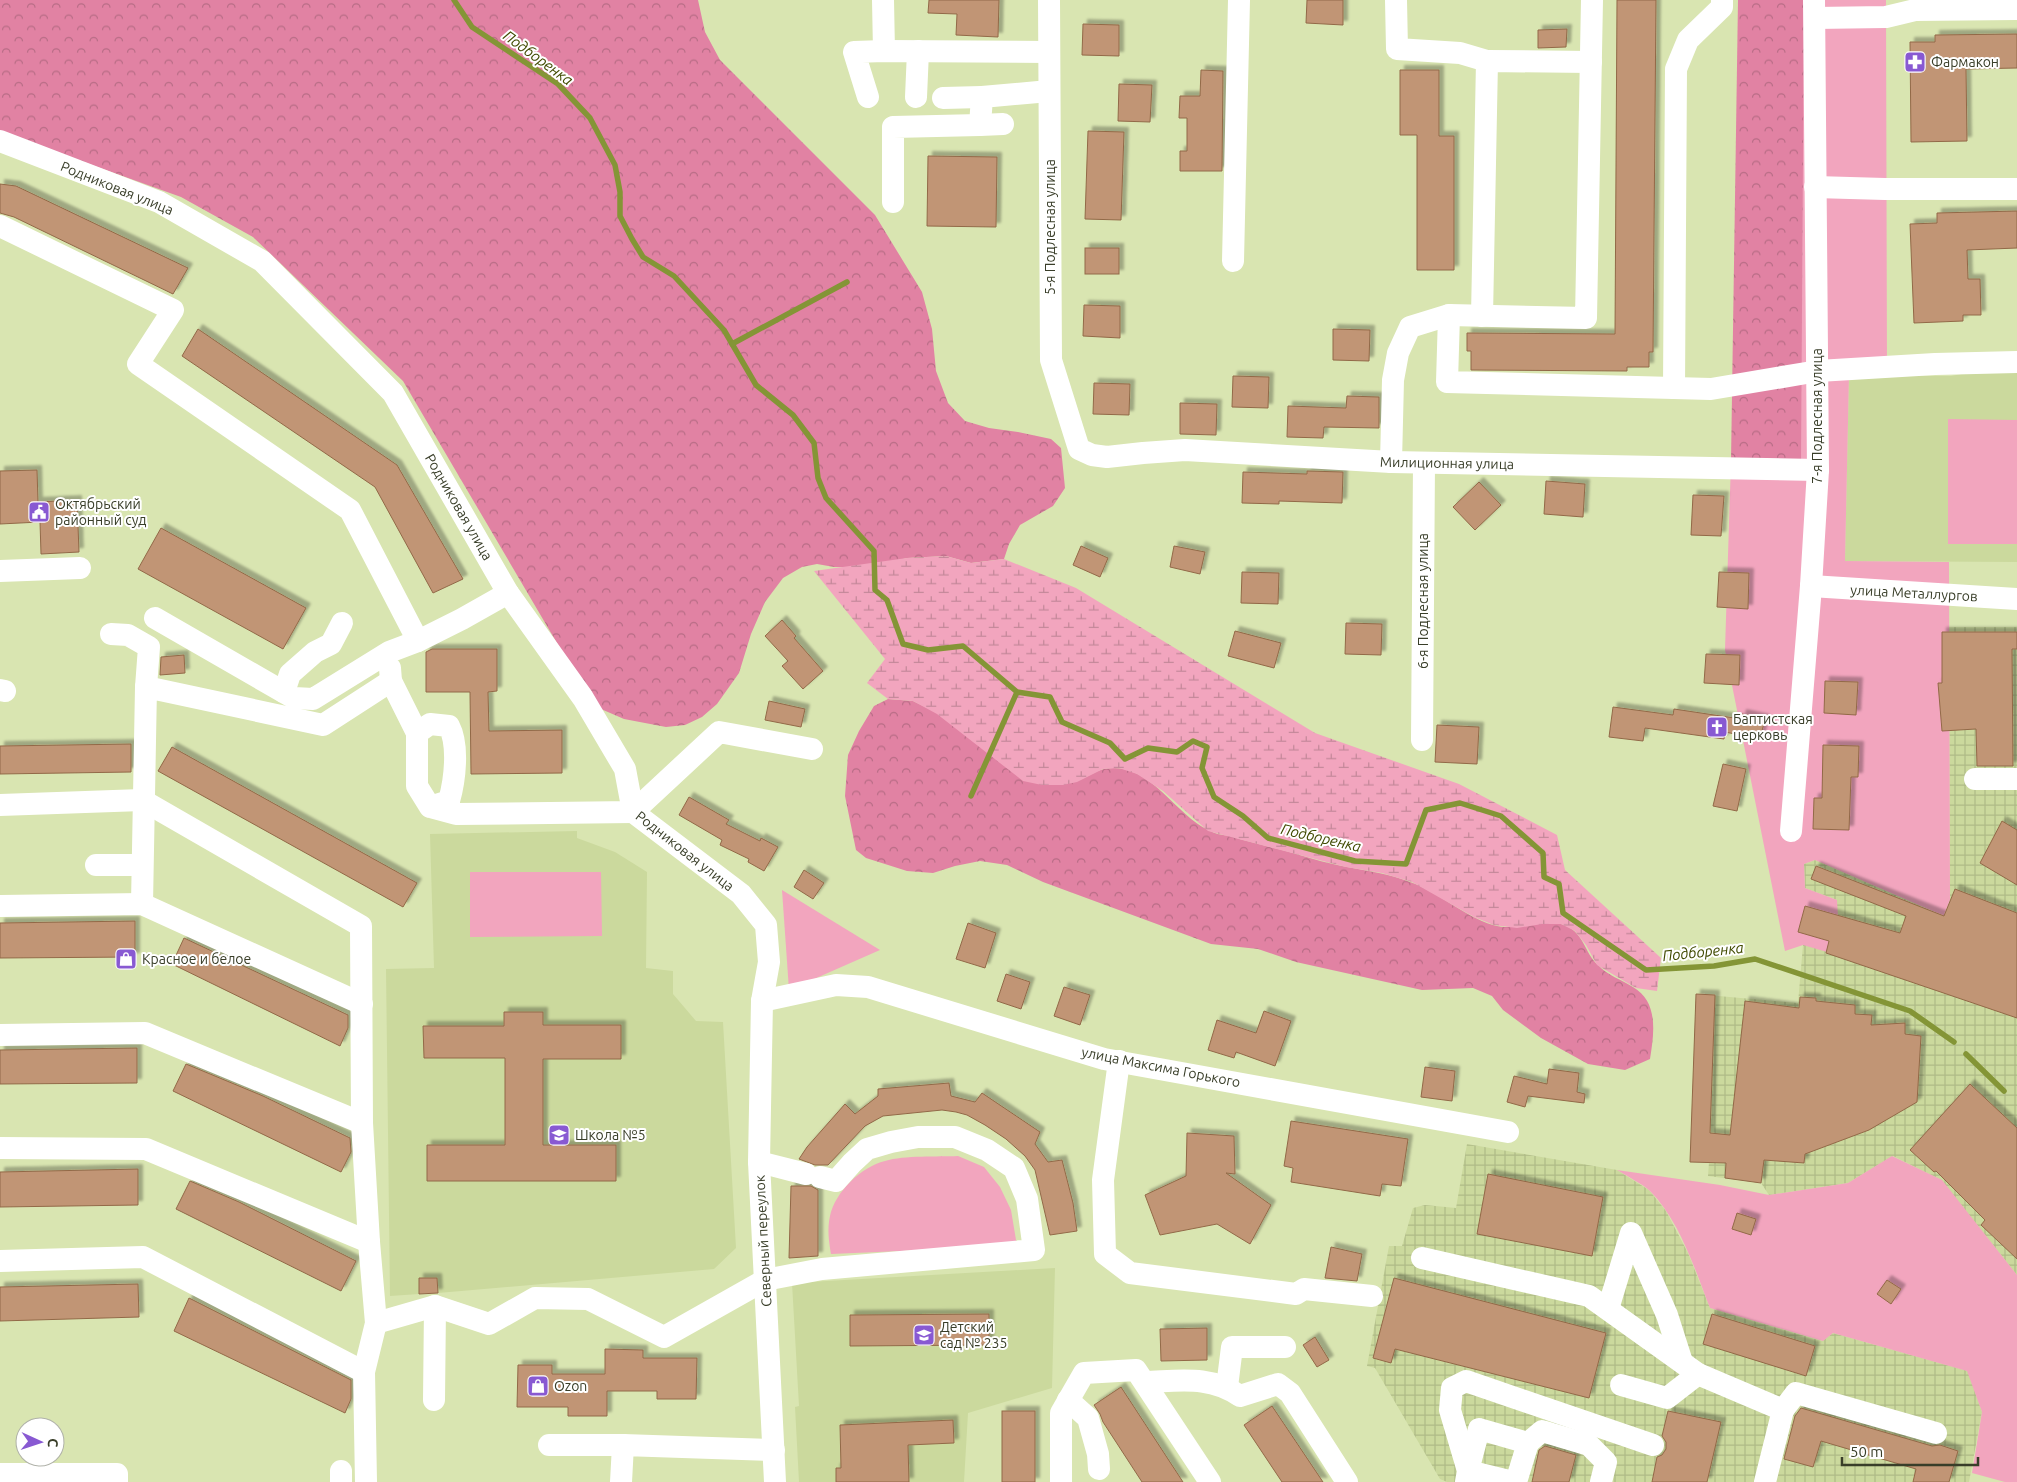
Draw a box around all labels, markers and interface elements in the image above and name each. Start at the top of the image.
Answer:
water label: Подборенка [500,27,576,88]
pharmacy icon: Фармакон [1903,50,1927,74]
place label: Фармакон [1931,54,1999,70]
street label: Родниковая улица [58,158,176,218]
street label: 5-я Подлесная улица [1042,159,1058,295]
street label: 7-я Подлесная улица [1809,348,1825,484]
street label: Родниковая улица [422,451,496,563]
street label: Милиционная улица [1380,454,1514,472]
place label: Октябрьский районный суд [55,496,147,528]
public building icon: Октябрьский районный суд [27,500,51,524]
street label: 6-я Подлесная улица [1415,533,1431,669]
street label: улица Металлургов [1850,582,1978,604]
place label: Баптистская церковь [1733,711,1813,743]
church icon: Баптистская церковь [1705,715,1729,739]
street label: Родниковая улица [633,808,737,894]
water label: Подборенка [1279,820,1363,855]
water label: Подборенка [1661,939,1744,964]
shop icon: Красное и белое [114,947,138,971]
place label: Красное и белое [142,951,251,967]
street label: улица Максима Горького [1080,1044,1242,1090]
school or university icon: Школа №5 [547,1123,571,1147]
place label: Школа №5 [575,1127,646,1143]
street label: Северный переулок [752,1175,774,1307]
place label: Детский сад № 235 [940,1319,1007,1351]
school or university icon: Детский сад № 235 [912,1323,936,1347]
shop icon: Ozon [526,1374,550,1398]
place label: Ozon [554,1378,587,1394]
north arrow [15,1417,65,1467]
scale bar [1842,1434,1978,1466]
text: С [45,1438,61,1448]
text: 50 m [1850,1443,1883,1460]

